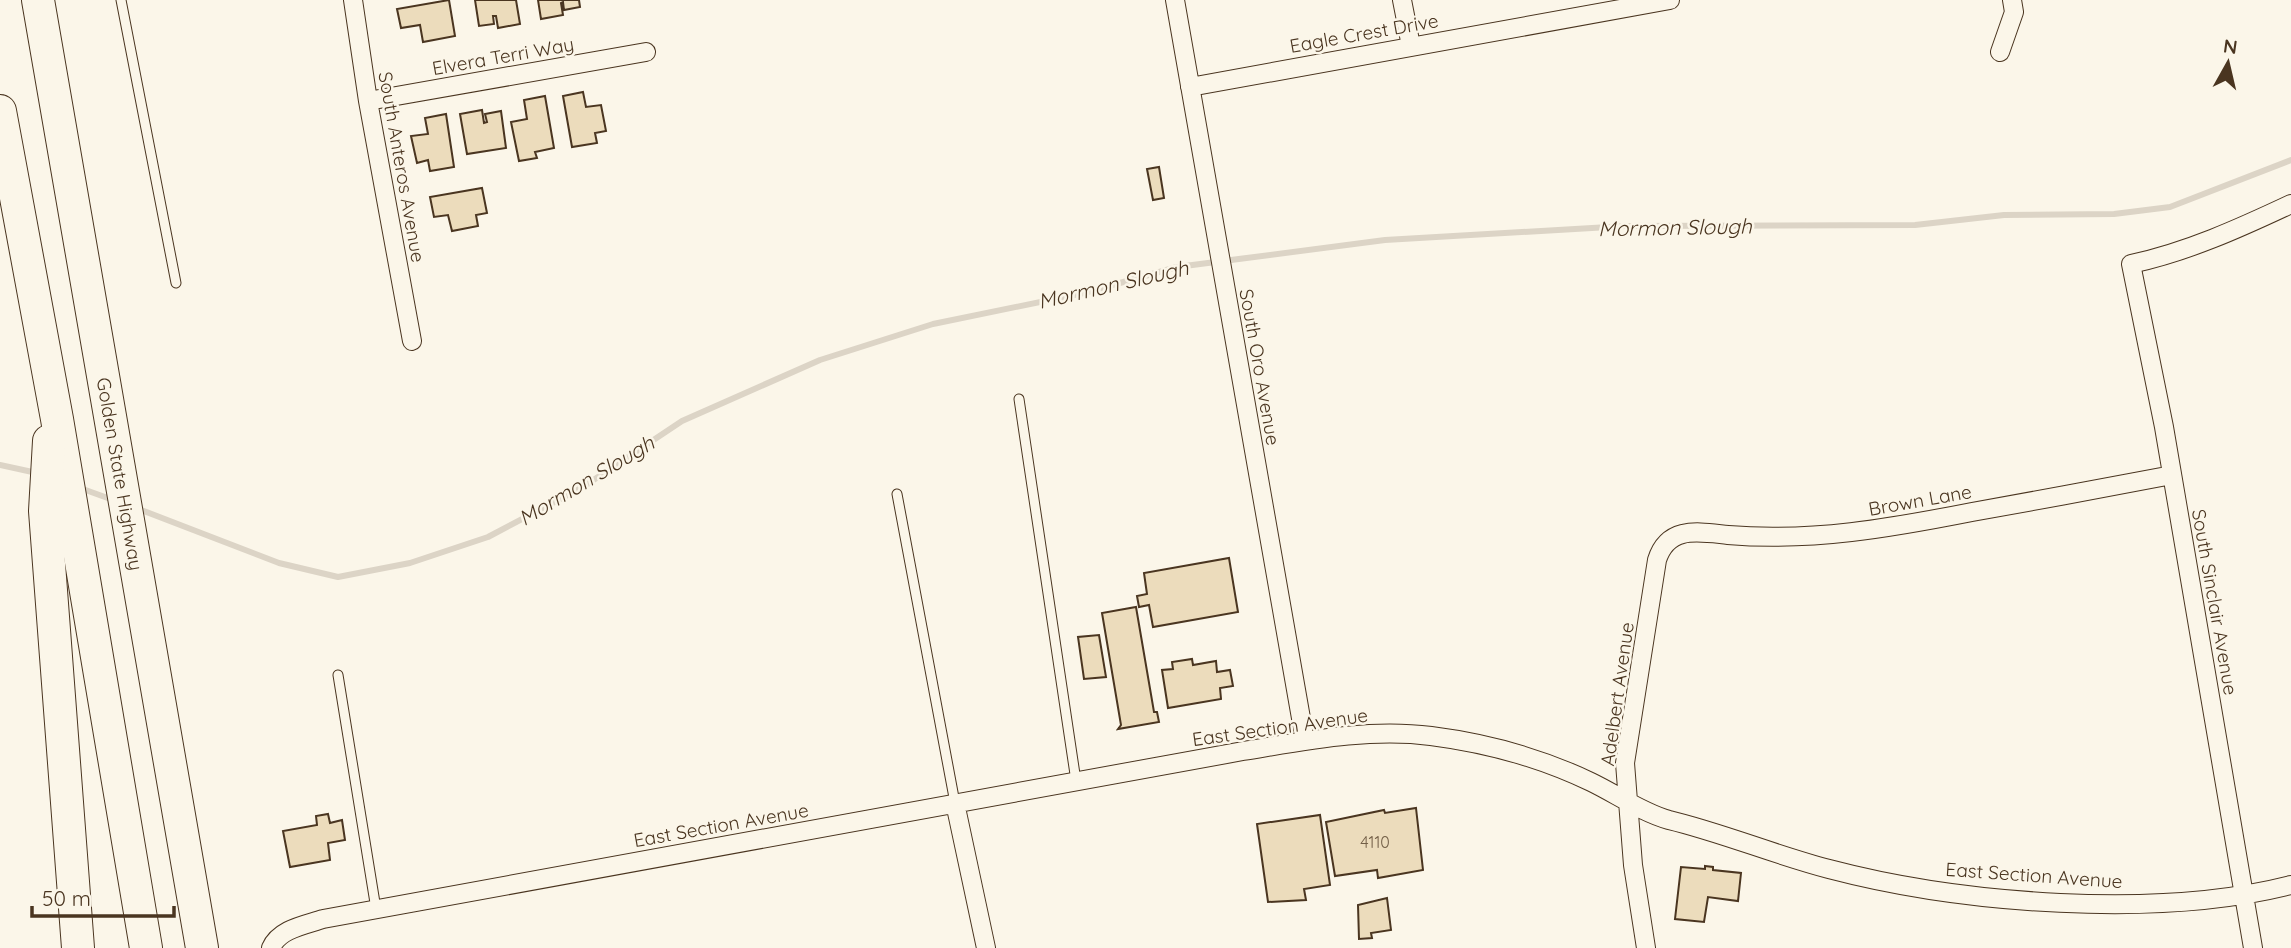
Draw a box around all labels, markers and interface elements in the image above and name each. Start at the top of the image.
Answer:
street label: Eagle Crest Drive [1288,8,1440,58]
north arrow [2193,28,2263,98]
street label: Elvera Terri Way [430,32,576,80]
text: N [2222,33,2239,59]
street label: South Anteros Avenue [373,70,431,264]
water label: Mormon Slough [1598,213,1753,241]
water label: Mormon Slough [1035,254,1192,314]
street label: South Oro Avenue [1234,287,1286,447]
street label: Golden State Highway [92,376,148,572]
water label: Mormon Slough [513,429,659,531]
street label: Brown Lane [1866,479,1974,521]
street label: South Sinclair Avenue [2187,507,2243,697]
street label: Adelbert Avenue [1595,620,1639,768]
street label: East Section Avenue [1191,703,1369,751]
street label: East Section Avenue [632,798,810,852]
house number: 4110 [1360,832,1390,852]
street label: East Section Avenue [1945,857,2123,893]
scale bar [32,874,173,918]
text: 50 m [42,885,91,911]

